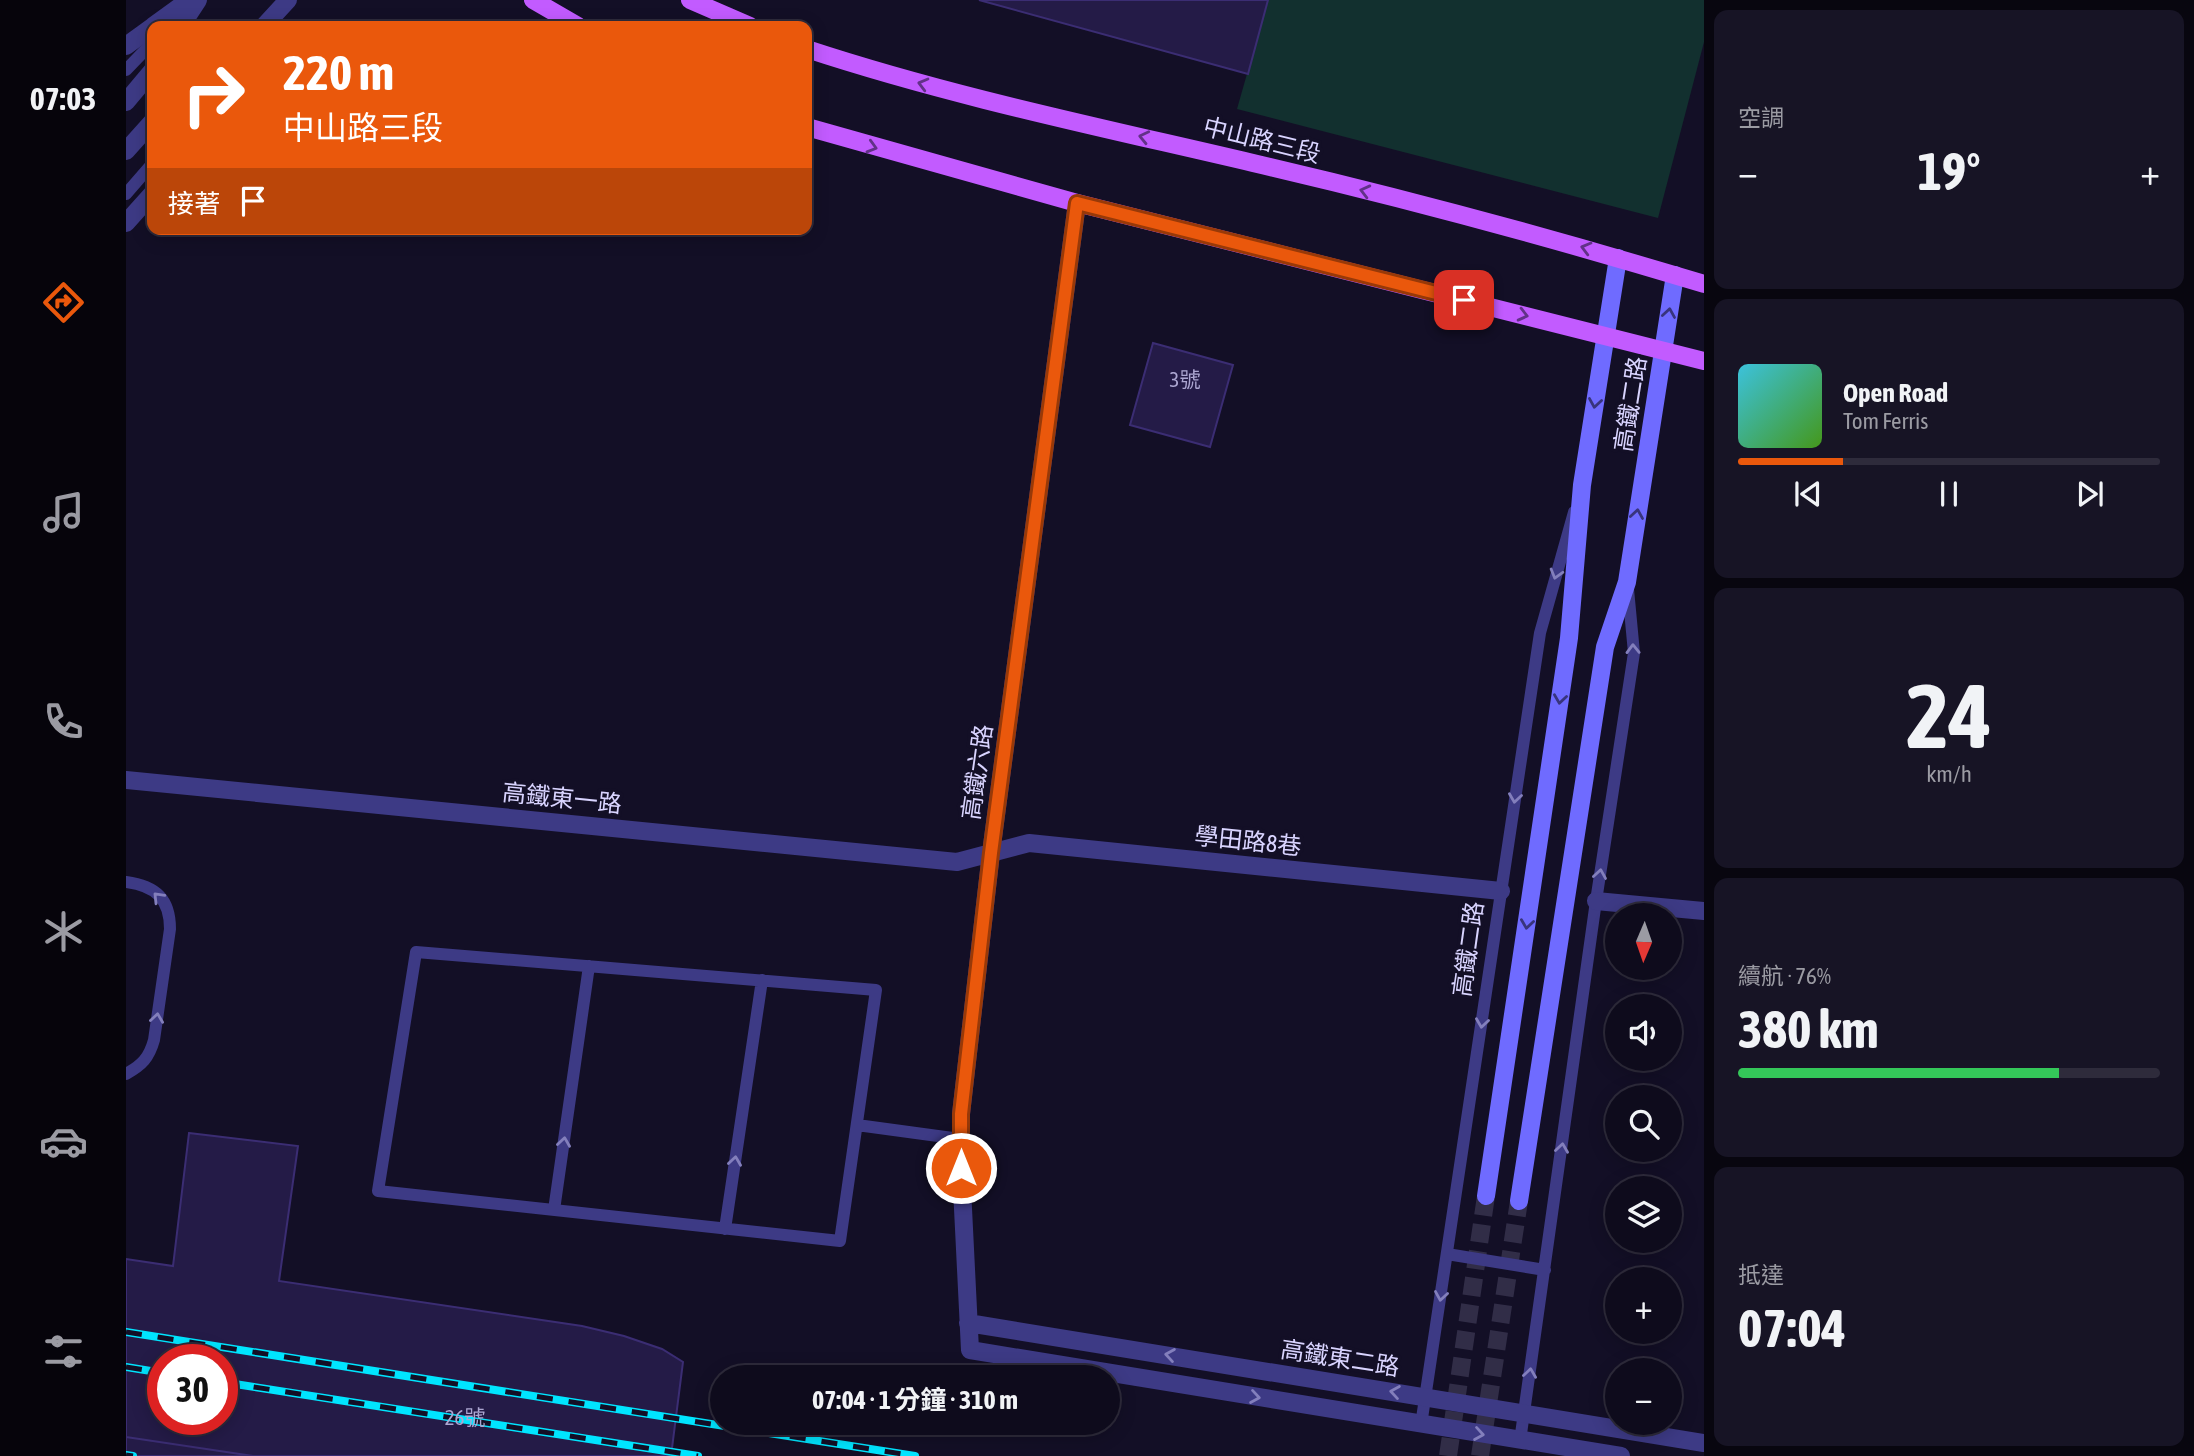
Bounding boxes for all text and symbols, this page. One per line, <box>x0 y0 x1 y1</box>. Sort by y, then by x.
text: 220 m <box>283 44 394 100</box>
icon: right <box>168 49 259 140</box>
one-way arrow <box>917 78 929 92</box>
text: 07:03 <box>30 80 96 117</box>
text: 空調 <box>1738 105 1784 131</box>
text: 中山路三段 <box>283 109 443 146</box>
street label: 中山路三段 <box>1201 112 1323 168</box>
one-way arrow <box>1139 131 1151 145</box>
one-way arrow <box>866 139 878 153</box>
text: 19° <box>1917 141 1981 201</box>
text: − <box>1738 150 1758 193</box>
text: + <box>2140 150 2160 193</box>
icon: arrive <box>234 182 272 220</box>
one-way arrow <box>1360 185 1372 199</box>
text: 接著 <box>168 189 220 219</box>
one-way arrow <box>1580 242 1592 257</box>
pin <box>1434 270 1494 330</box>
icon: directions <box>39 278 88 327</box>
icon: arrive <box>1445 281 1483 319</box>
one-way arrow <box>1517 307 1529 321</box>
one-way arrow <box>1661 307 1676 318</box>
street label: 高鐵二路 <box>1609 354 1651 454</box>
house number: 3號 <box>1170 367 1200 391</box>
text: Open Road <box>1843 378 1948 408</box>
one-way arrow <box>1588 397 1603 409</box>
text: Tom Ferris <box>1843 408 1928 434</box>
icon: previous <box>1789 475 1827 513</box>
icon: pause <box>1930 475 1968 513</box>
icon: next <box>2071 475 2109 513</box>
icon: music <box>39 488 88 537</box>
one-way arrow <box>1629 508 1644 520</box>
one-way arrow <box>1550 568 1565 580</box>
one-way arrow <box>1625 643 1641 654</box>
text: 24 <box>1906 663 1992 767</box>
one-way arrow <box>1553 693 1568 705</box>
icon: phone <box>39 697 88 746</box>
street label: 高鐵六路 <box>957 723 997 821</box>
text: km/h <box>1926 761 1972 787</box>
street label: 高鐵東一路 <box>501 778 623 818</box>
one-way arrow <box>1508 792 1523 804</box>
street label: 學田路8巷 <box>1193 822 1303 860</box>
one-way arrow <box>1592 868 1607 880</box>
one-way arrow <box>153 892 166 905</box>
street label: 高鐵二路 <box>1448 900 1488 998</box>
north arrow <box>1605 903 1682 980</box>
map controls <box>1605 903 1682 1435</box>
icon: climate <box>39 907 88 956</box>
one-way arrow <box>1520 918 1535 930</box>
text: 續航 · 76% <box>1738 963 1831 989</box>
button: sound <box>1605 994 1682 1071</box>
text: 380 km <box>1738 999 1879 1059</box>
one-way arrow <box>149 1012 164 1024</box>
one-way arrow <box>1475 1017 1490 1029</box>
button: search <box>1605 1085 1682 1162</box>
icon: car <box>39 1117 88 1166</box>
position arrow <box>924 1131 998 1205</box>
one-way arrow <box>556 1136 571 1148</box>
one-way arrow <box>1554 1142 1569 1154</box>
one-way arrow <box>727 1155 742 1167</box>
button: layers <box>1605 1176 1682 1253</box>
text: 抵達 <box>1738 1262 1784 1288</box>
button: + <box>1605 1267 1682 1344</box>
one-way arrow <box>1434 1290 1449 1302</box>
text: 07:04 <box>1738 1298 1846 1358</box>
icon: filters <box>39 1327 88 1376</box>
street label: 高鐵東二路 <box>1279 1335 1401 1381</box>
speed limit sign: 30 <box>147 1344 238 1435</box>
one-way arrow <box>1164 1348 1176 1363</box>
button: − <box>1605 1358 1682 1435</box>
one-way arrow <box>1523 1367 1538 1379</box>
text: 07:04 · 1 分鐘 · 310 m <box>812 1385 1018 1415</box>
one-way arrow <box>1389 1385 1401 1400</box>
one-way arrow <box>1249 1389 1261 1404</box>
house number: 26號 <box>445 1405 485 1429</box>
one-way arrow <box>1473 1426 1485 1441</box>

